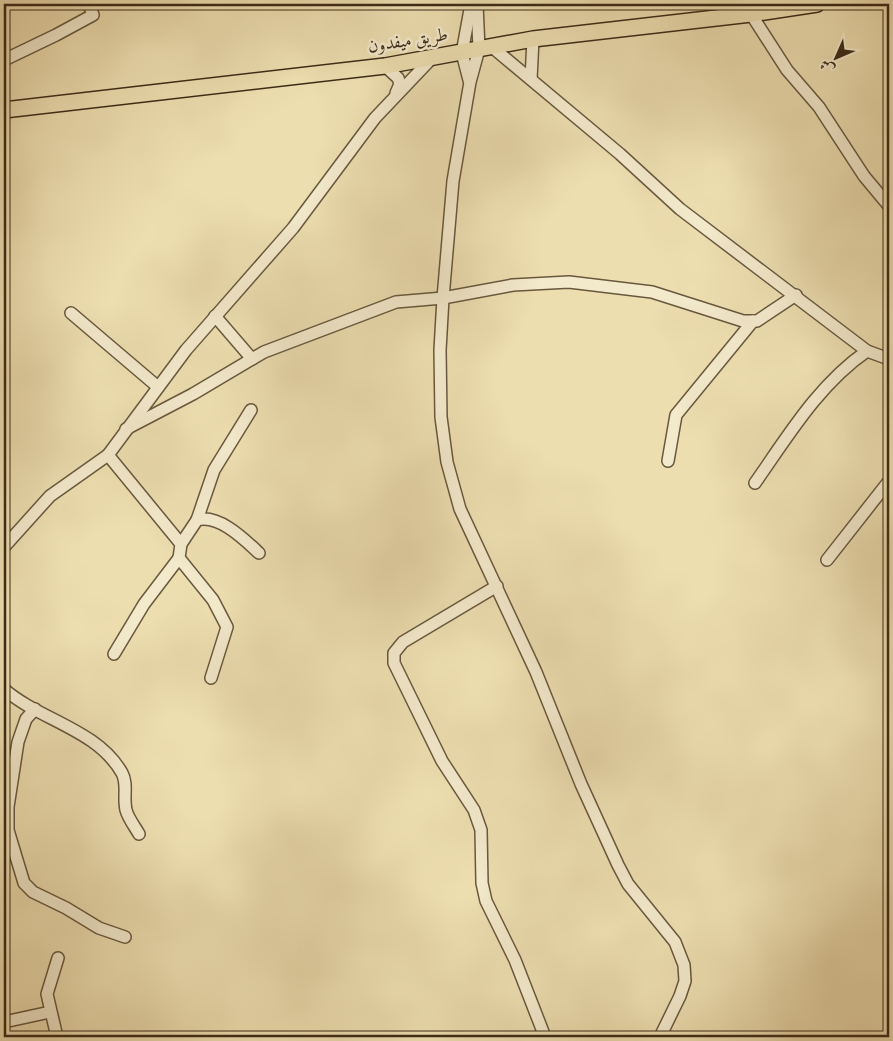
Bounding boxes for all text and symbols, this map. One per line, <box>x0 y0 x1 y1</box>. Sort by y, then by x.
street label: طريق ميفدون <box>366 23 450 61</box>
north arrow <box>810 32 860 82</box>
text: ش <box>816 54 840 78</box>

